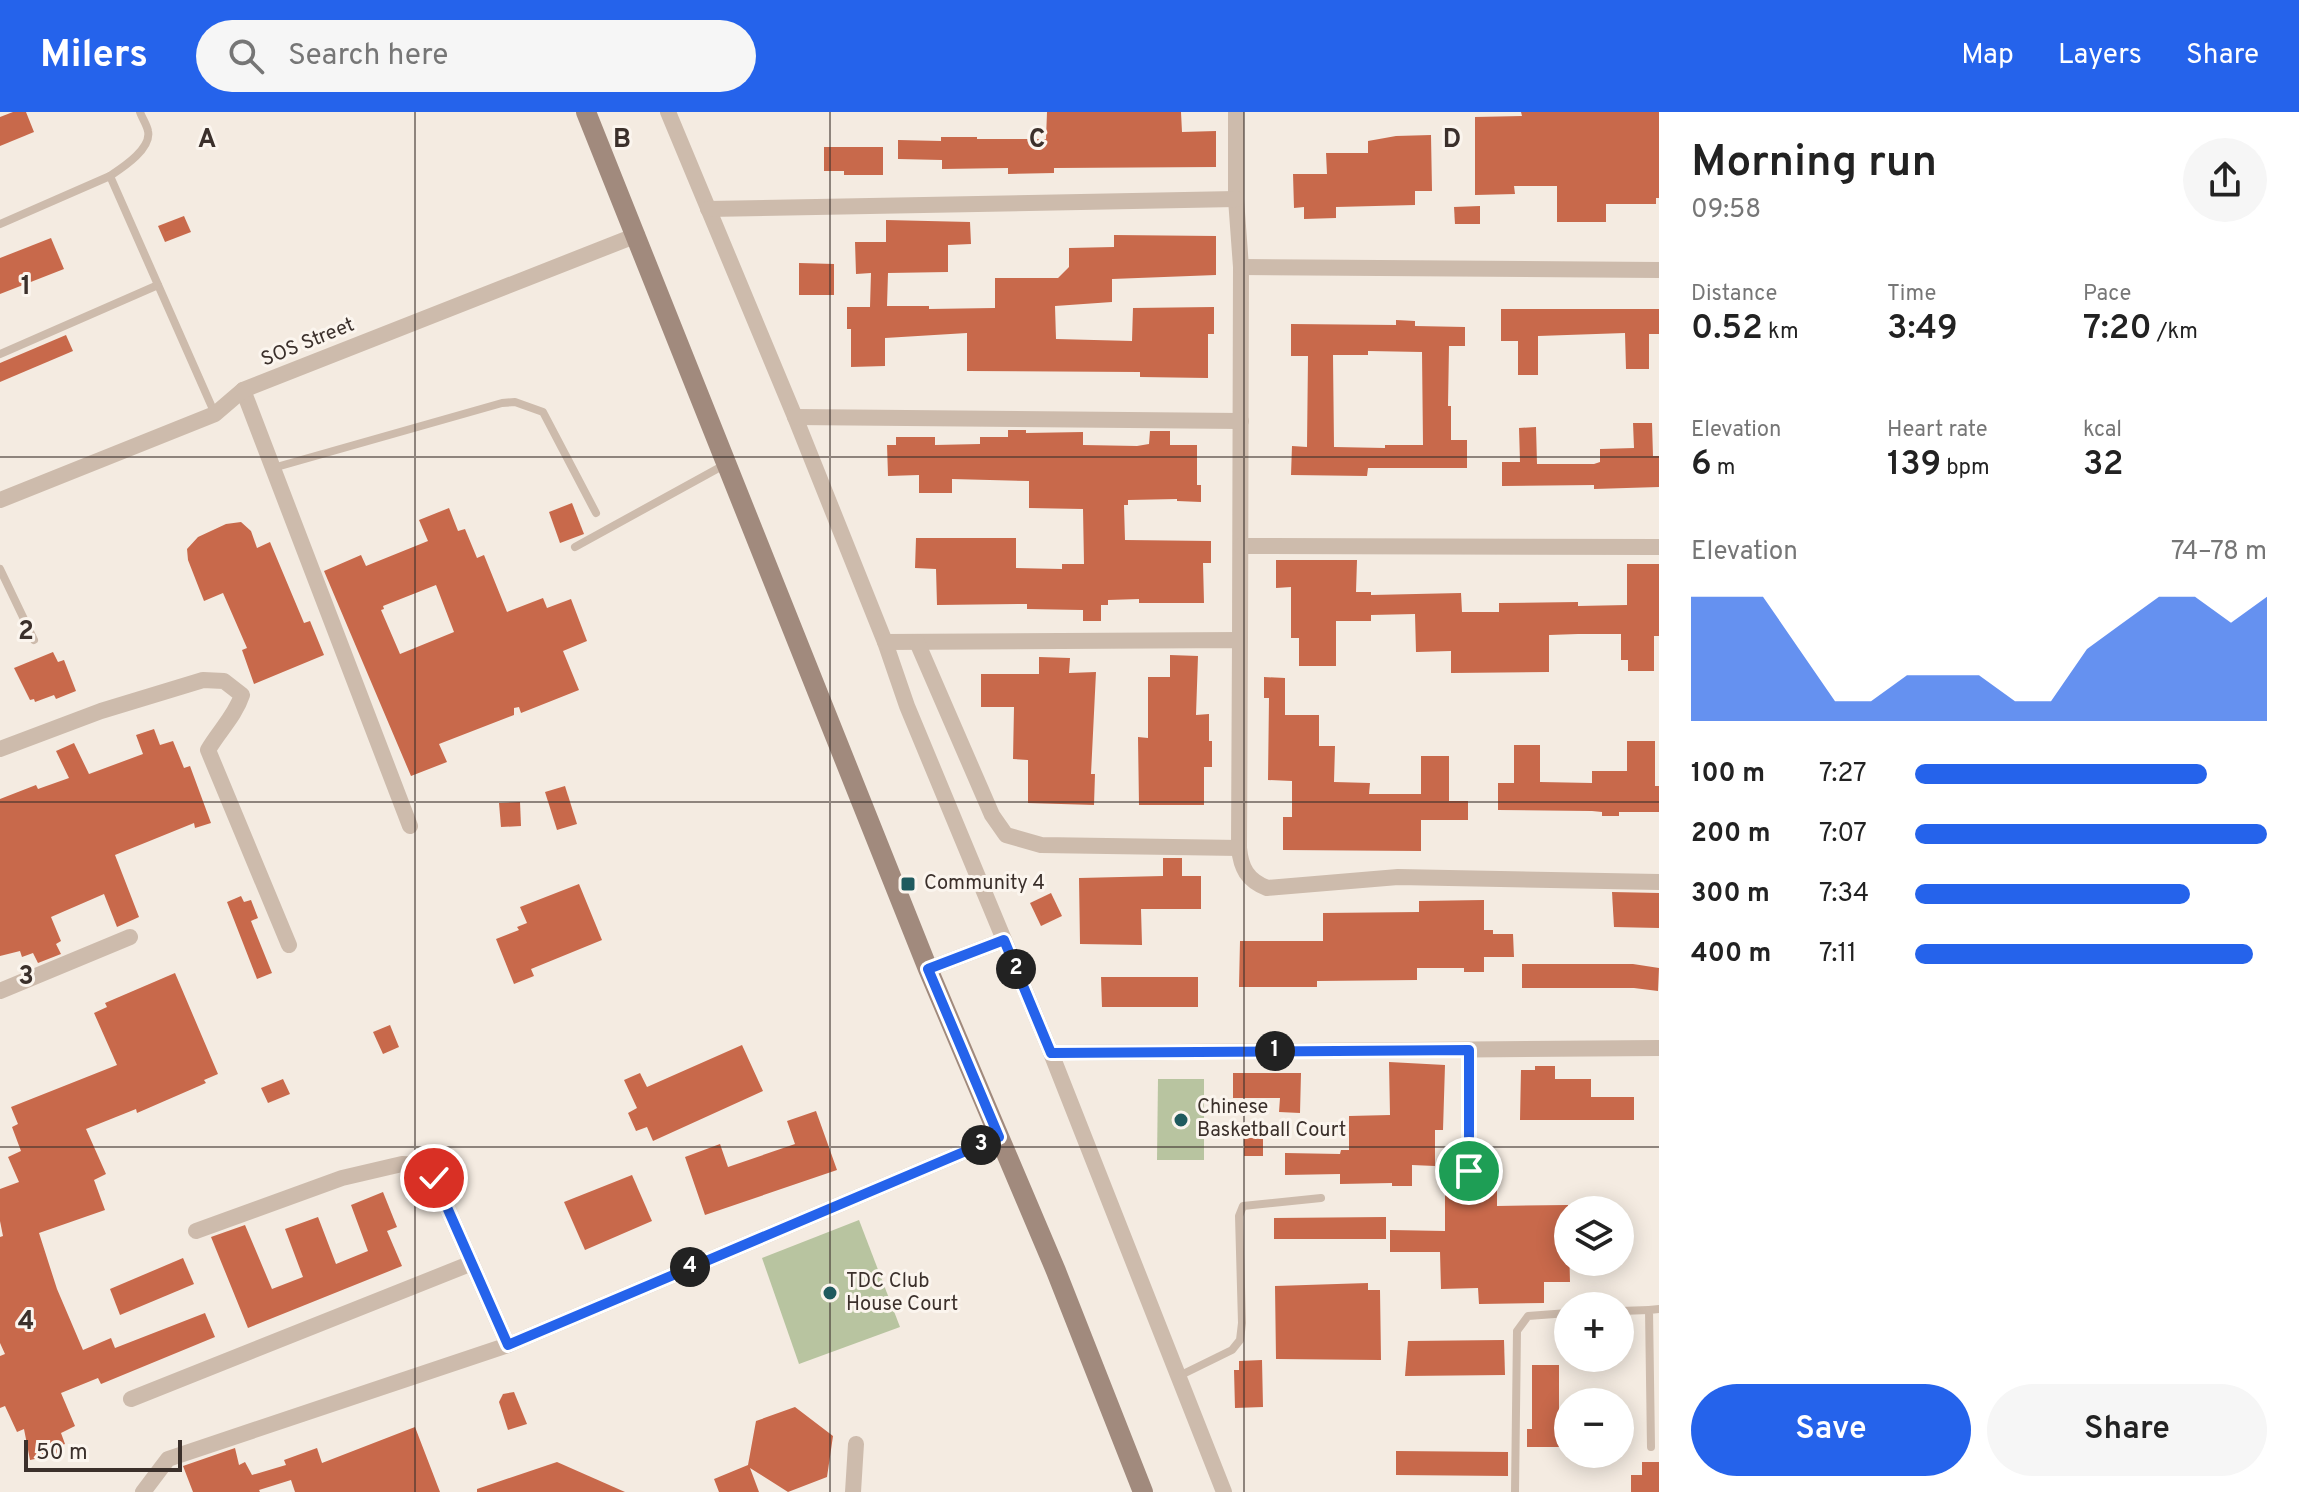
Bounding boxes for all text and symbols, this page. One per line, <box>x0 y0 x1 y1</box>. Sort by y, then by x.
search box <box>196 20 756 92</box>
text: Milers <box>40 32 148 81</box>
icon: search <box>224 34 268 78</box>
text: Search here <box>288 38 448 75</box>
text: Map <box>1961 38 2014 74</box>
text: Layers <box>2058 38 2142 74</box>
text: Share <box>2186 38 2259 74</box>
text: A <box>198 124 216 157</box>
text: B <box>613 124 631 157</box>
text: C <box>1029 124 1045 157</box>
text: D <box>1443 124 1461 157</box>
text: Morning run <box>1691 136 1937 192</box>
button: share <box>2183 138 2267 222</box>
text: 09:58 <box>1691 194 1761 227</box>
text: 1 <box>21 271 31 304</box>
text: Distance <box>1691 281 1777 308</box>
text: Time <box>1887 281 1936 308</box>
text: Pace <box>2083 281 2131 308</box>
text: 0.52 <box>1691 308 1763 351</box>
text: 3:49 <box>1887 308 1958 351</box>
text: 7:20 <box>2083 308 2152 351</box>
street label: SOS Street <box>258 313 358 373</box>
text: km <box>1763 319 1799 346</box>
text: /km <box>2152 319 2198 346</box>
text: Elevation <box>1691 417 1781 444</box>
text: Heart rate <box>1887 417 1988 444</box>
text: kcal <box>2083 417 2122 444</box>
text: 6 <box>1691 444 1712 487</box>
text: 139 <box>1887 444 1941 487</box>
text: 32 <box>2083 444 2124 487</box>
text: m <box>1712 455 1736 482</box>
text: bpm <box>1941 455 1990 482</box>
text: Elevation <box>1691 536 1798 569</box>
text: 74–78 m <box>2171 536 2267 569</box>
text: 2 <box>18 616 34 649</box>
text: 100 m <box>1691 758 1765 791</box>
text: 7:27 <box>1819 758 1867 791</box>
text: 200 m <box>1691 818 1770 851</box>
text: 7:07 <box>1819 818 1867 851</box>
place label: Community 4 <box>924 871 1045 897</box>
marker: Community 4 <box>899 875 917 893</box>
text: 300 m <box>1691 878 1770 911</box>
text: 7:34 <box>1819 878 1869 911</box>
text: 400 m <box>1691 938 1771 971</box>
text: 7:11 <box>1819 938 1857 971</box>
pin: 2 <box>996 949 1036 989</box>
text: 2 <box>1009 955 1023 982</box>
text: 3 <box>18 961 34 994</box>
pin: 1 <box>1255 1031 1295 1071</box>
text: 1 <box>1271 1037 1279 1064</box>
place label: Chinese Basketball Court <box>1197 1095 1346 1144</box>
marker: Chinese Basketball Court <box>1172 1111 1190 1129</box>
pin: 3 <box>961 1125 1001 1165</box>
text: 3 <box>974 1131 988 1158</box>
pin <box>1435 1137 1503 1205</box>
pin <box>400 1144 468 1212</box>
icon: arrive <box>1447 1149 1491 1193</box>
icon: check <box>412 1156 456 1200</box>
map controls <box>1554 1196 1634 1468</box>
button: layers <box>1554 1196 1634 1276</box>
pin: 4 <box>670 1247 710 1287</box>
text: 4 <box>683 1253 697 1280</box>
place label: TDC Club House Court <box>846 1269 958 1318</box>
marker: TDC Club House Court <box>821 1284 839 1302</box>
button: + <box>1554 1292 1634 1372</box>
text: 4 <box>18 1306 34 1339</box>
button: Save <box>1691 1384 1971 1476</box>
button: Share <box>1987 1384 2267 1476</box>
button: − <box>1554 1388 1634 1468</box>
scale bar <box>24 1436 182 1472</box>
text: 50 m <box>36 1440 88 1467</box>

